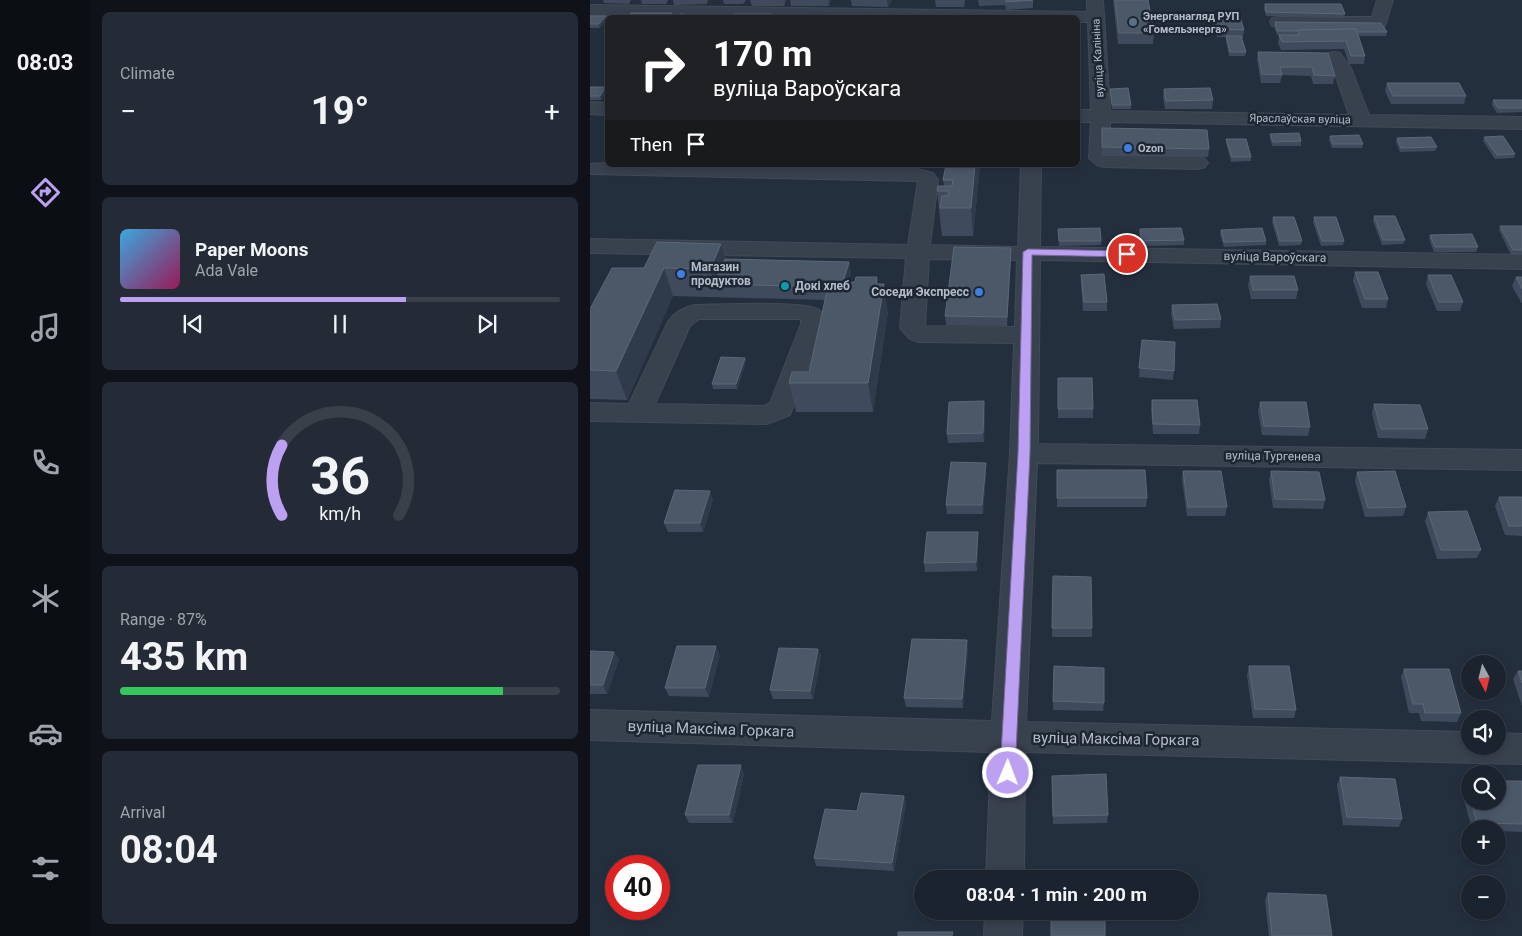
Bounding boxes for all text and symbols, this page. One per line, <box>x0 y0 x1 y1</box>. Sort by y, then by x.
place label: Энерганагляд РУП «Гомельэнерга» <box>1143 10 1240 36</box>
marker: Энерганагляд РУП «Гомельэнерга» <box>1127 16 1139 28</box>
street label: вуліца Калініна <box>1089 18 1107 98</box>
text: 170 m <box>713 34 812 75</box>
icon: right <box>630 35 695 100</box>
text: 08:03 <box>17 50 73 75</box>
text: Climate <box>120 64 175 83</box>
text: вуліца Вароўскага <box>713 76 901 101</box>
text: 19° <box>311 89 369 133</box>
text: − <box>120 95 136 128</box>
text: + <box>544 95 560 128</box>
street label: Яраслаўская вуліца <box>1249 112 1351 126</box>
icon: arrive <box>682 130 710 158</box>
text: Then <box>630 133 672 156</box>
marker: Ozon <box>1122 142 1134 154</box>
place label: Ozon <box>1138 142 1163 155</box>
icon: directions <box>28 175 63 210</box>
pin <box>1106 233 1148 275</box>
text: Paper Moons <box>195 238 308 261</box>
icon: arrive <box>1113 240 1141 268</box>
street label: вуліца Вароўскага <box>1224 249 1326 265</box>
place label: Магазин продуктов <box>691 260 751 288</box>
text: Ada Vale <box>195 261 258 280</box>
marker: Магазин продуктов <box>675 268 687 280</box>
place label: Докі хлеб <box>795 279 850 293</box>
marker: Докі хлеб <box>779 280 791 292</box>
place label: Соседи Экспресс <box>871 285 969 299</box>
marker: Соседи Экспресс <box>973 286 985 298</box>
icon: music <box>28 310 63 345</box>
icon: previous <box>179 310 207 338</box>
icon: pause <box>326 310 354 338</box>
icon: next <box>473 310 501 338</box>
icon: phone <box>28 445 63 480</box>
text: 36 <box>310 446 370 507</box>
street label: вуліца Тургенева <box>1225 448 1321 464</box>
text: km/h <box>319 503 361 524</box>
icon: climate <box>28 581 63 616</box>
text: Range · 87% <box>120 610 207 629</box>
text: 435 km <box>120 635 248 679</box>
north arrow <box>1461 655 1506 700</box>
map controls <box>1461 655 1506 920</box>
button: sound <box>1461 710 1506 755</box>
icon: car <box>28 716 63 751</box>
street label: вуліца Максіма Горкага <box>627 717 795 741</box>
street label: вуліца Максіма Горкага <box>1032 729 1200 749</box>
position arrow <box>981 746 1033 798</box>
button: search <box>1461 765 1506 810</box>
text: Arrival <box>120 803 165 822</box>
button: + <box>1461 820 1506 865</box>
text: 08:04 <box>120 828 218 872</box>
icon: filters <box>28 851 63 886</box>
speed limit sign: 40 <box>605 855 670 920</box>
button: − <box>1461 875 1506 920</box>
text: 08:04 · 1 min · 200 m <box>966 883 1147 906</box>

